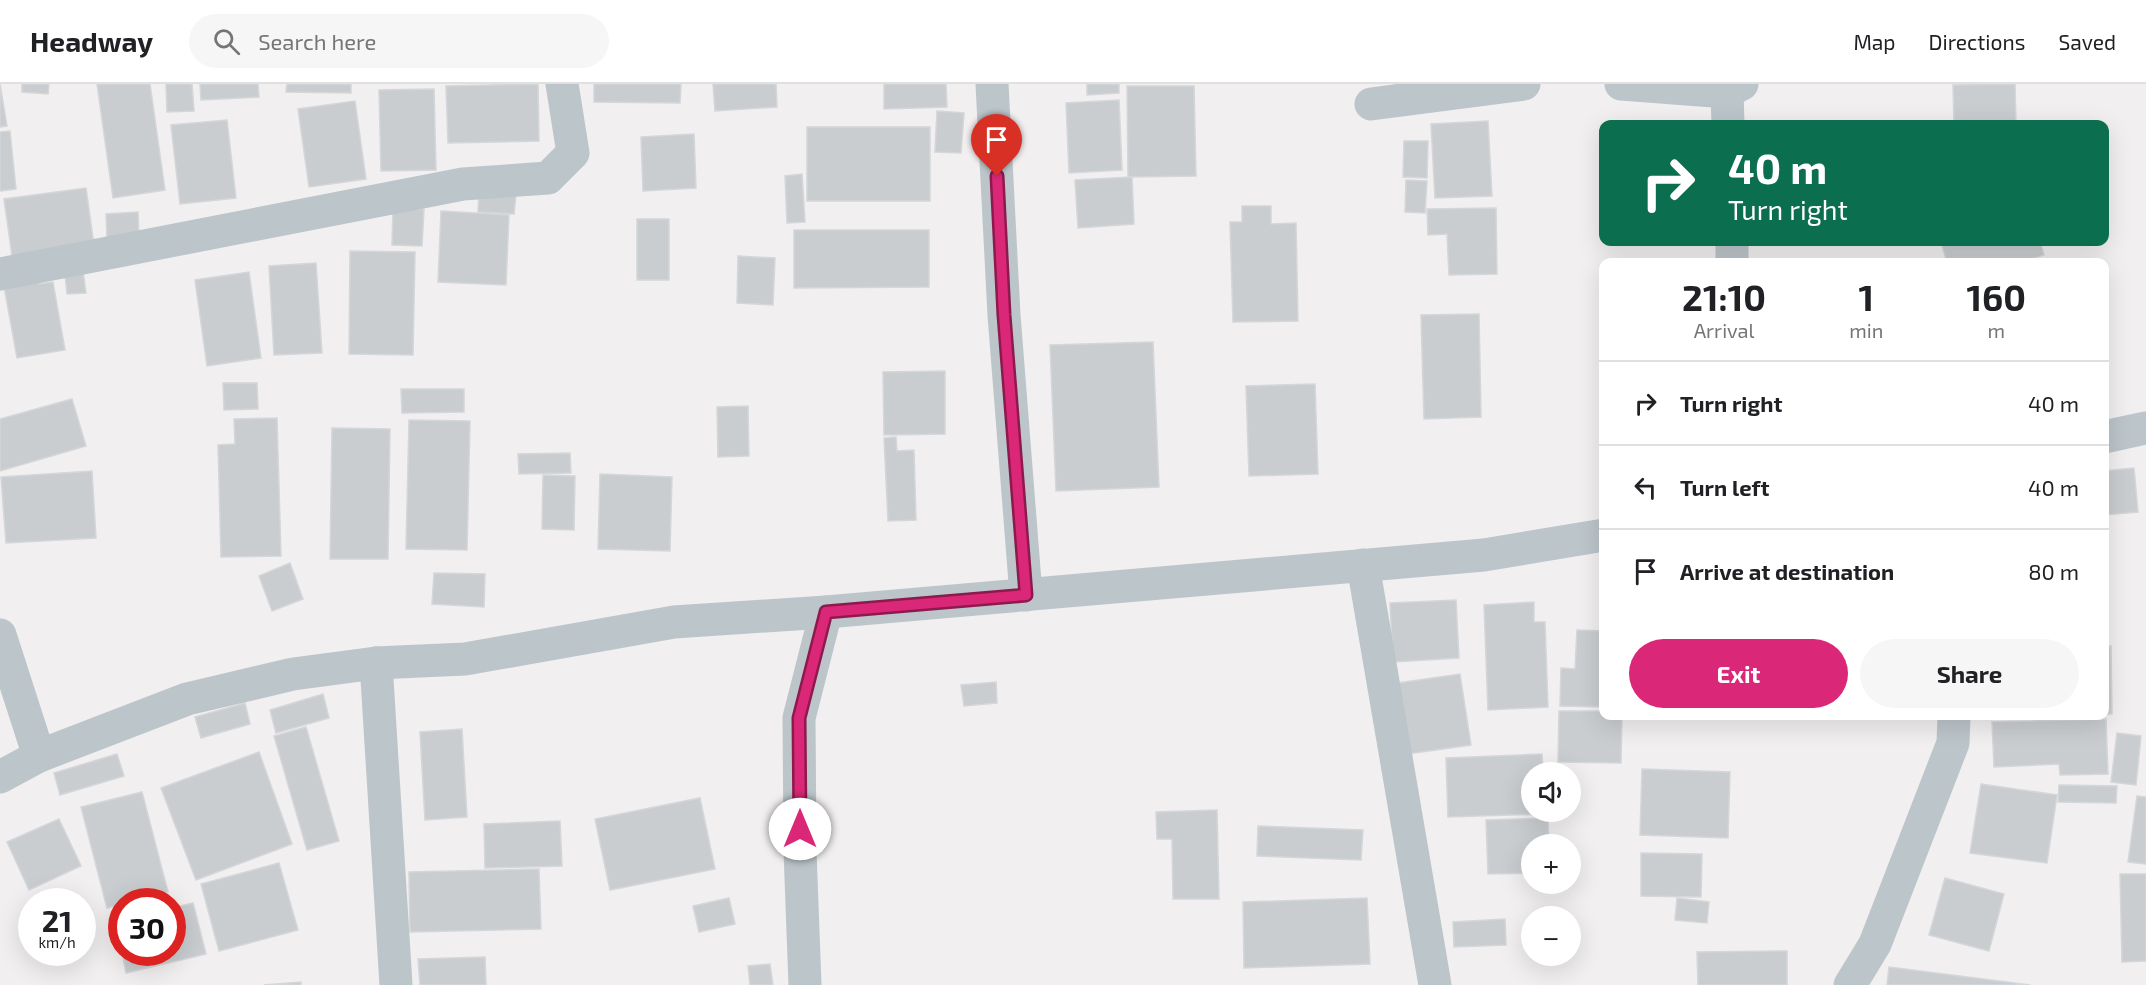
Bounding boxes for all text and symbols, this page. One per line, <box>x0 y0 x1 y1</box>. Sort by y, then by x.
search box <box>189 14 609 68</box>
text: Headway <box>30 24 153 58</box>
icon: search <box>210 25 243 58</box>
text: Search here <box>258 28 376 54</box>
text: Map <box>1853 29 1896 54</box>
text: Directions <box>1929 29 2025 54</box>
text: Saved <box>2058 29 2116 54</box>
pin <box>971 114 1022 176</box>
icon: arrive <box>980 123 1013 156</box>
text: 40 m <box>1728 142 1827 192</box>
icon: right <box>1629 144 1707 222</box>
text: Turn right <box>1728 193 1848 225</box>
text: 21:10 <box>1682 275 1766 318</box>
text: 1 <box>1858 275 1874 318</box>
text: 160 <box>1966 275 2026 318</box>
text: Arrival <box>1694 318 1755 342</box>
text: min <box>1849 318 1883 342</box>
text: m <box>1987 318 2005 342</box>
icon: right <box>1629 387 1662 420</box>
text: Turn right <box>1680 390 1782 416</box>
text: 40 m <box>2028 390 2079 416</box>
icon: left <box>1629 471 1662 504</box>
text: Turn left <box>1680 474 1769 500</box>
text: 40 m <box>2028 474 2079 500</box>
icon: arrive <box>1629 555 1662 588</box>
text: Arrive at destination <box>1680 558 1894 584</box>
text: 80 m <box>2028 558 2079 584</box>
button: Exit <box>1629 639 1848 708</box>
button: Share <box>1860 639 2079 708</box>
map controls <box>1521 762 1581 966</box>
button: sound <box>1521 762 1581 822</box>
position arrow <box>768 797 832 861</box>
button: + <box>1521 834 1581 894</box>
speed limit sign: 30 <box>108 888 186 966</box>
text: 21 <box>42 902 72 938</box>
button: − <box>1521 906 1581 966</box>
text: km/h <box>38 933 76 951</box>

